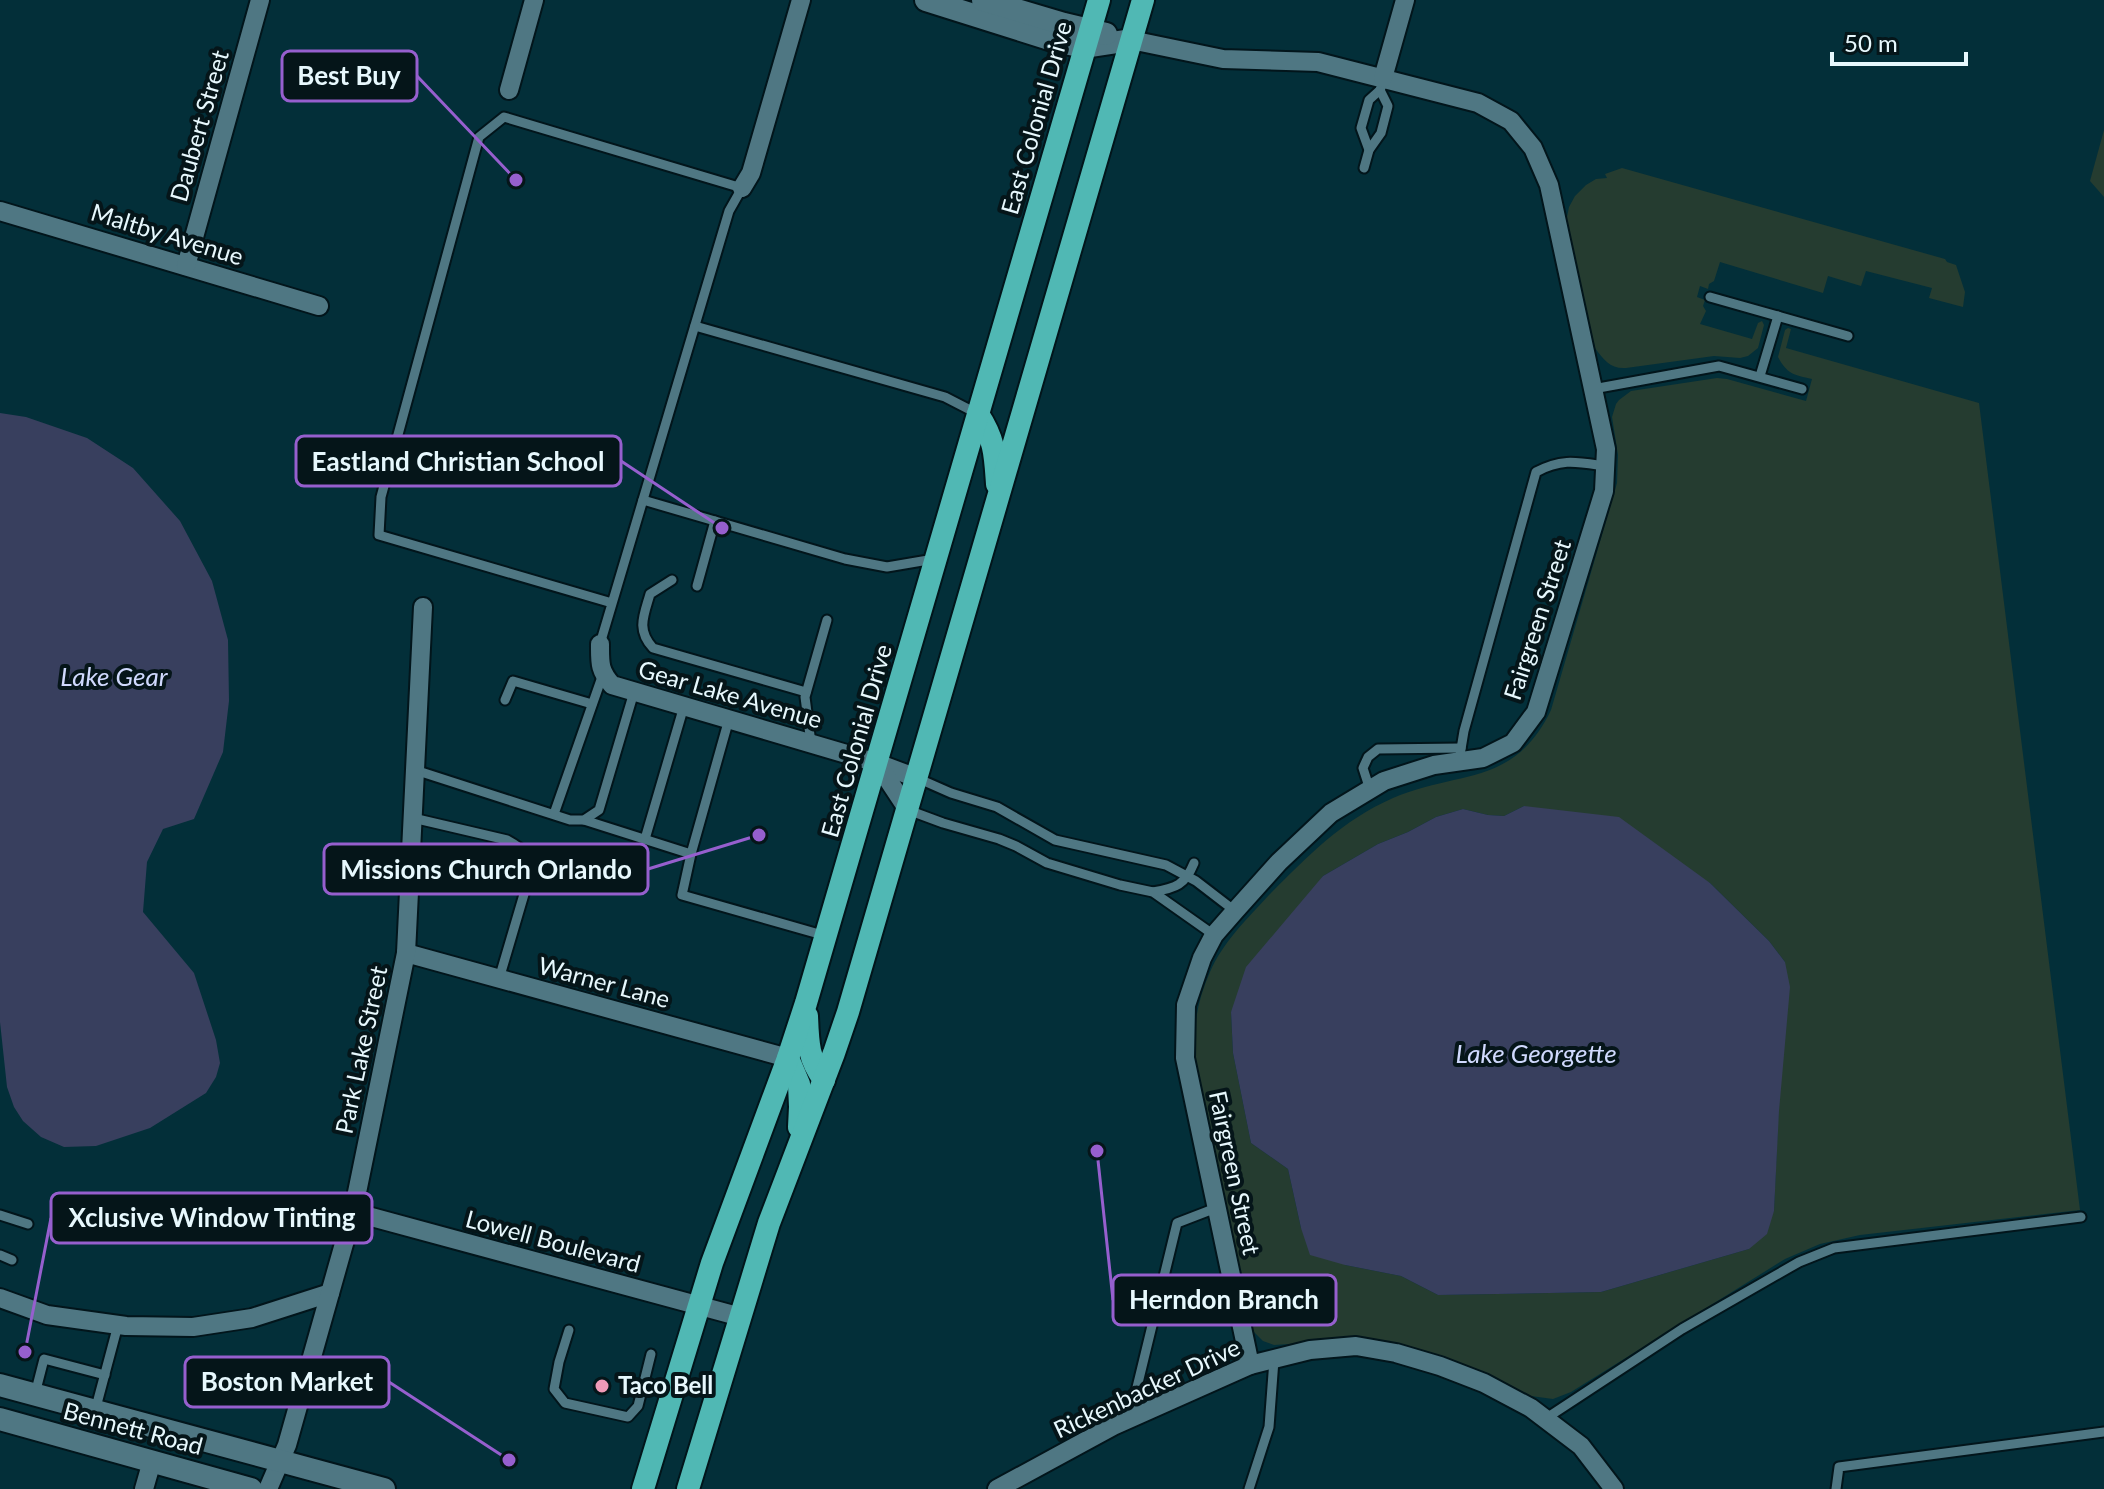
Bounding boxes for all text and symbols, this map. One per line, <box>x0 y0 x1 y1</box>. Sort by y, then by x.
scale bar <box>1832 16 1966 66</box>
street label: East Colonial Drive <box>994 18 1077 217</box>
text: 50 m <box>1844 28 1898 57</box>
street label: Daubert Street <box>163 46 234 205</box>
callout: Best Buy <box>282 51 417 101</box>
text: Best Buy <box>297 59 401 91</box>
street label: Maltby Avenue <box>88 197 247 271</box>
callout: Eastland Christian School <box>296 436 621 486</box>
text: Eastland Christian School <box>312 445 604 477</box>
street label: Fairgreen Street <box>1497 535 1576 703</box>
street label: East Colonial Drive <box>814 641 897 840</box>
street label: Gear Lake Avenue <box>635 653 826 734</box>
water label: Lake Gear <box>60 660 169 692</box>
callout: Missions Church Orlando <box>324 844 648 894</box>
text: Missions Church Orlando <box>340 853 632 885</box>
street label: Warner Lane <box>535 950 673 1013</box>
street label: Park Lake Street <box>329 963 393 1136</box>
water label: Lake Georgette <box>1455 1037 1617 1069</box>
street label: Fairgreen Street <box>1204 1088 1267 1258</box>
callout: Xclusive Window Tinting <box>51 1193 372 1243</box>
text: Xclusive Window Tinting <box>69 1201 356 1233</box>
street label: Lowell Boulevard <box>463 1203 644 1278</box>
callout: Herndon Branch <box>1113 1275 1336 1325</box>
text: Herndon Branch <box>1129 1283 1319 1315</box>
street label: Rickenbacker Drive <box>1049 1332 1244 1444</box>
callout: Boston Market <box>185 1357 389 1407</box>
text: Boston Market <box>201 1365 374 1397</box>
place label: Taco Bell <box>618 1370 713 1399</box>
marker: Taco Bell <box>593 1377 611 1395</box>
street label: Bennett Road <box>60 1395 206 1460</box>

